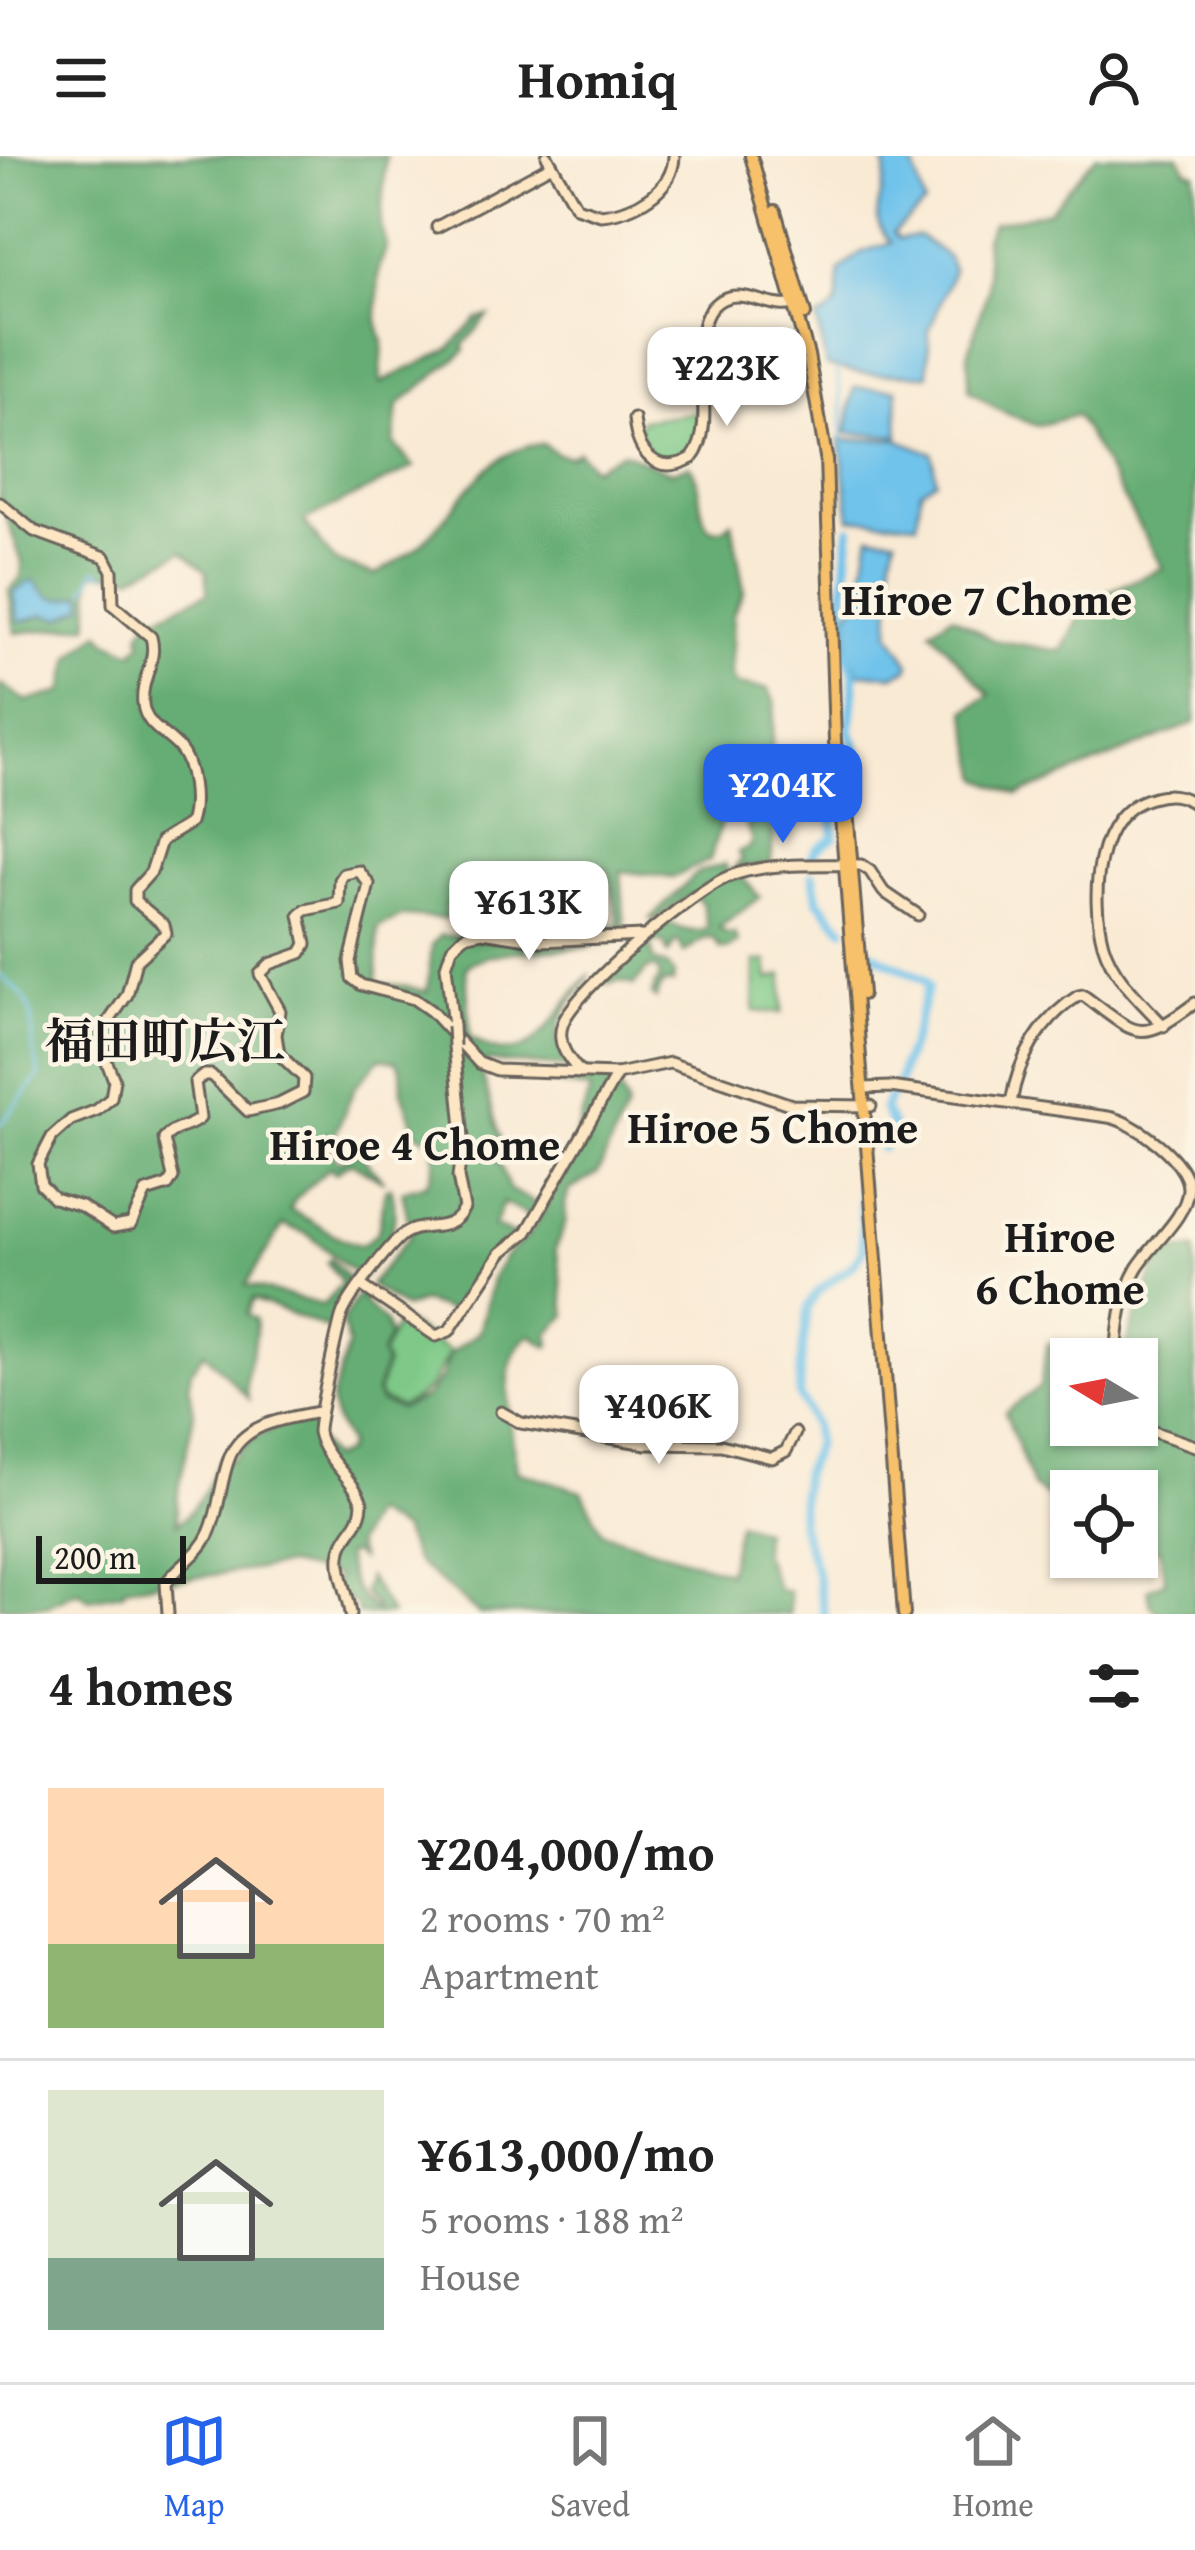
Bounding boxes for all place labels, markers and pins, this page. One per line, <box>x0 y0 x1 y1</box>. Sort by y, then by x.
pin: ¥223K <box>643 327 811 429</box>
pin: ¥204K <box>699 744 867 846</box>
pin: ¥613K <box>445 861 613 963</box>
pin: ¥406K <box>575 1365 743 1467</box>

